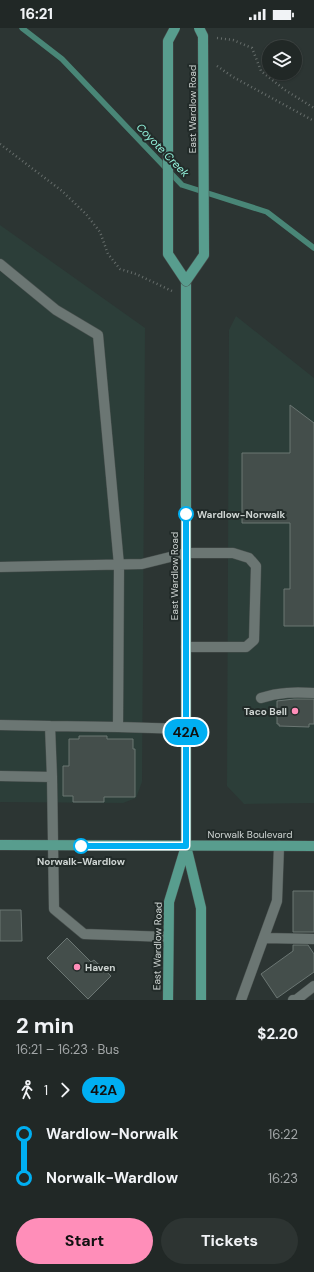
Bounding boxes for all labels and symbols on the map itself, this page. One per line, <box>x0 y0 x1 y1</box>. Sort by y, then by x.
street label: East Wardlow Road <box>186 65 199 153</box>
water label: Coyote Creek <box>134 120 193 180</box>
marker: Wardlow-Norwalk <box>178 506 194 522</box>
place label: Wardlow-Norwalk <box>197 508 286 521</box>
street label: East Wardlow Road <box>168 532 181 620</box>
place label: Taco Bell <box>244 705 287 718</box>
marker: Taco Bell <box>290 706 300 716</box>
line badge: 42A <box>163 719 209 745</box>
street label: Norwalk Boulevard <box>208 828 293 841</box>
marker: Norwalk-Wardlow <box>73 838 89 854</box>
place label: Norwalk-Wardlow <box>37 855 126 868</box>
street label: East Wardlow Road <box>150 902 165 990</box>
place label: Haven <box>85 961 115 974</box>
marker: Haven <box>72 962 82 972</box>

